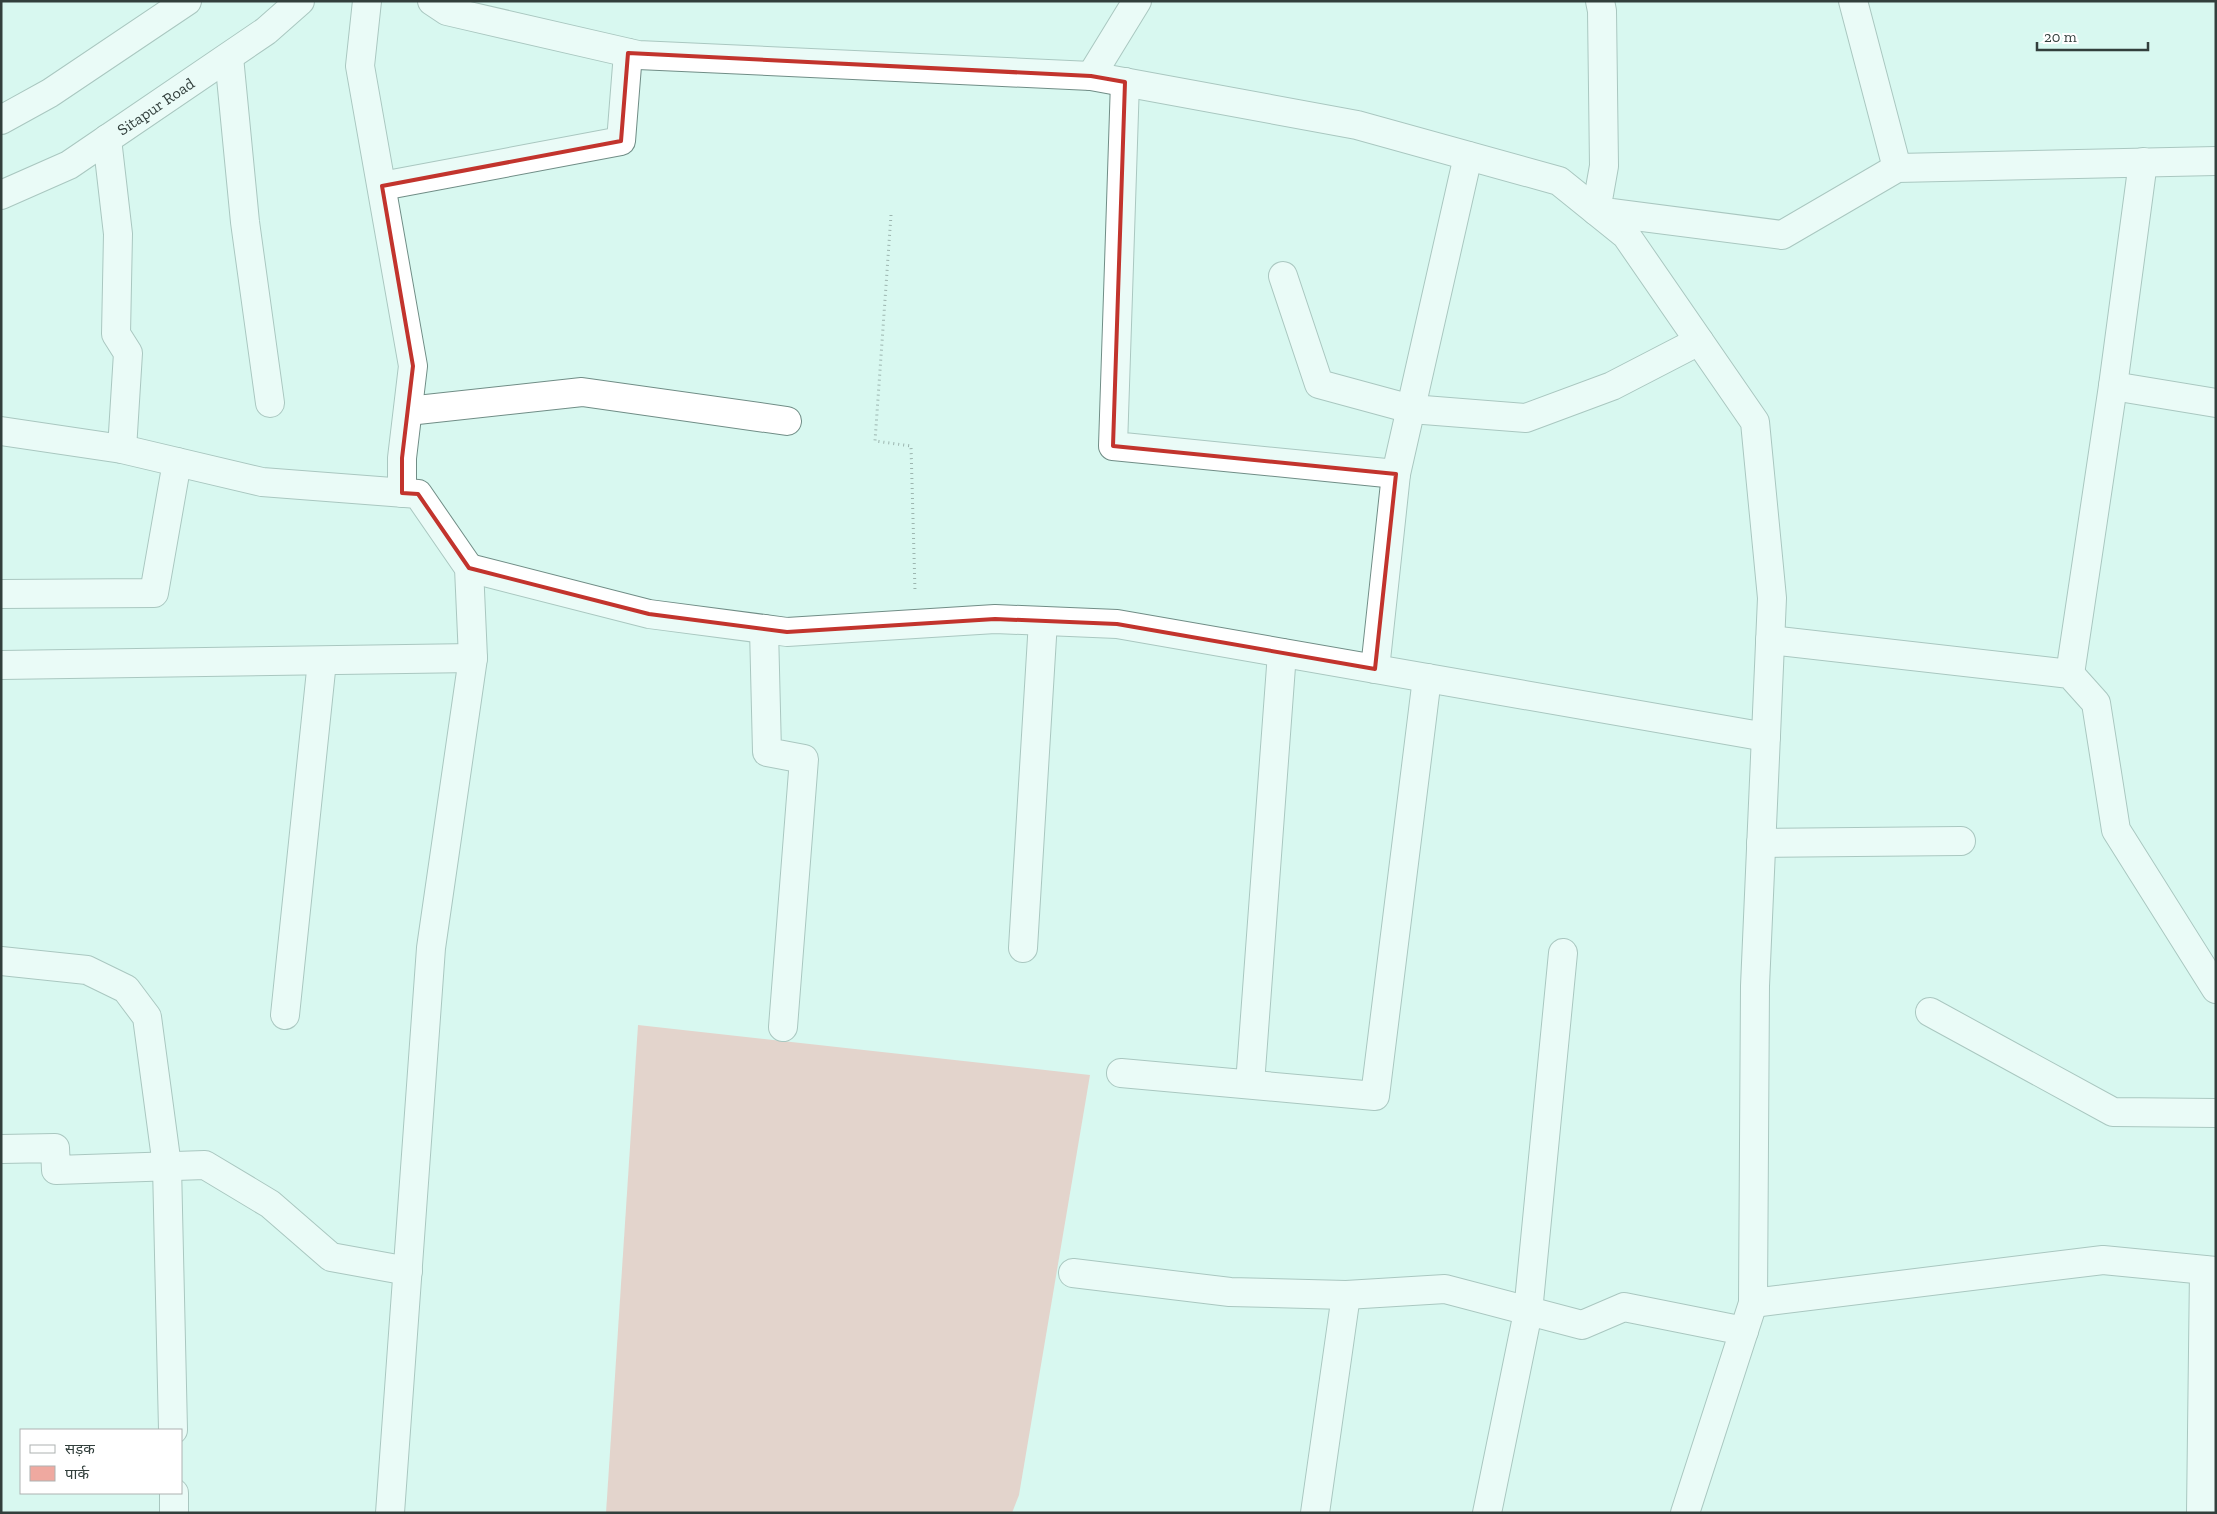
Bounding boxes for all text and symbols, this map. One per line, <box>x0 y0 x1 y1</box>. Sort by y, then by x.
scale bar <box>2037 20 2148 52</box>
text: 20 m <box>2044 28 2077 46</box>
street label: Sitapur Road <box>113 73 198 139</box>
legend <box>20 1429 182 1494</box>
text: सड़क <box>65 1440 95 1458</box>
text: पार्क <box>65 1465 89 1483</box>

